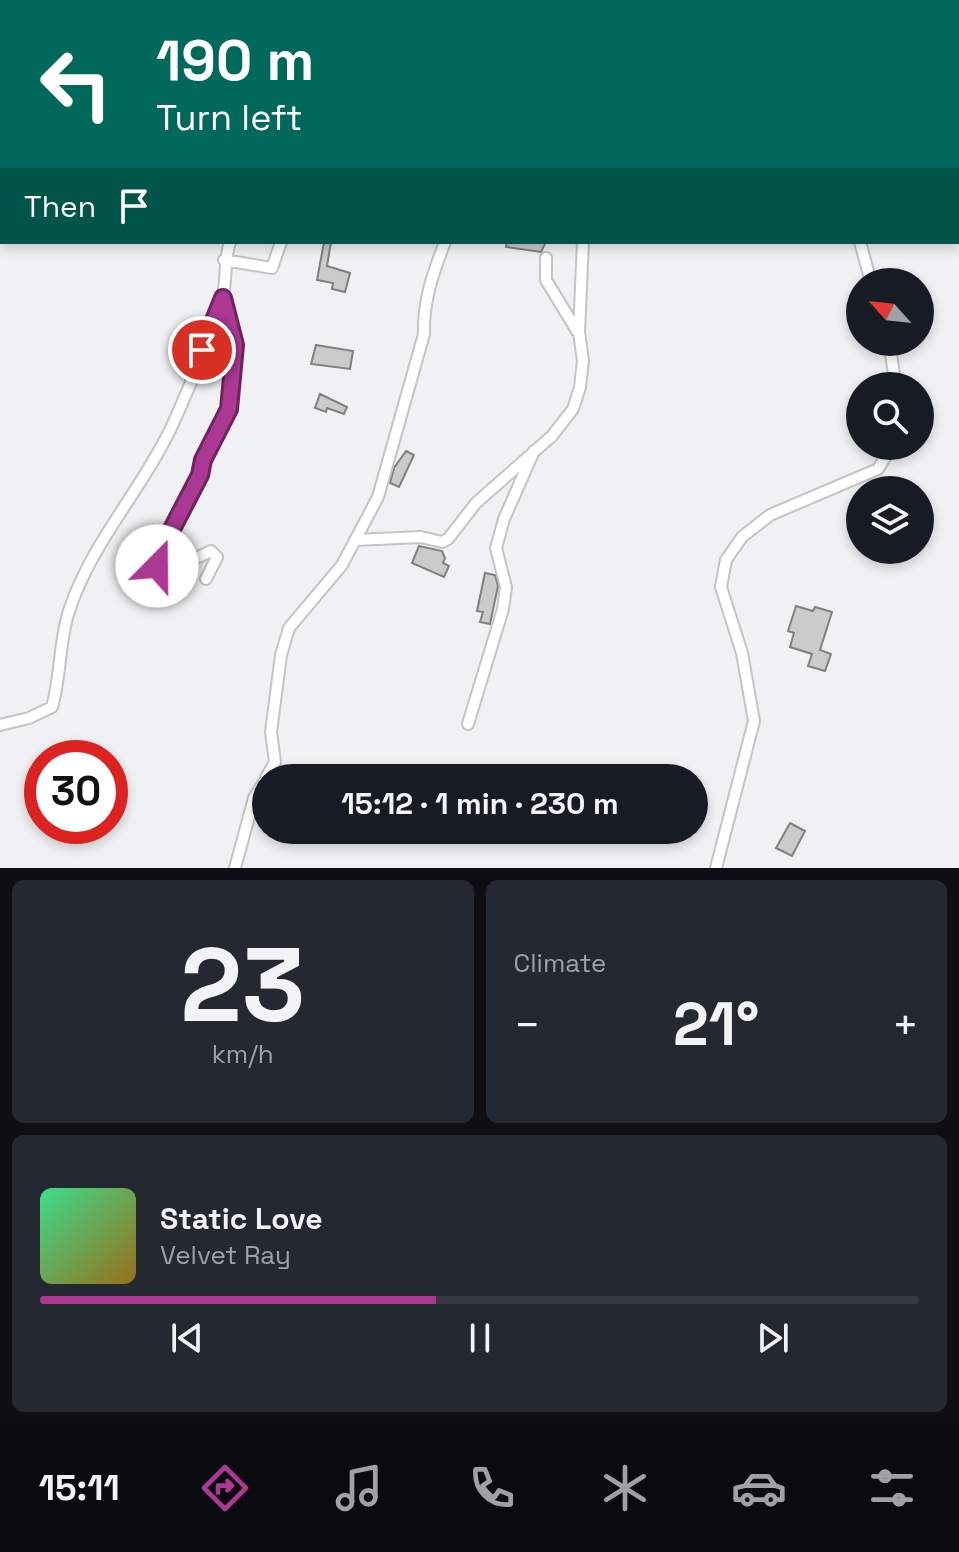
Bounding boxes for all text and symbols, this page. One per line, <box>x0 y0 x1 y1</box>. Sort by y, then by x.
text: 190 m <box>156 25 314 96</box>
icon: left <box>24 32 128 136</box>
text: Turn left <box>156 95 303 141</box>
icon: arrive <box>112 184 156 228</box>
text: Then <box>24 187 96 226</box>
north arrow <box>846 268 934 356</box>
map controls <box>846 268 934 564</box>
pin <box>168 316 236 384</box>
icon: arrive <box>180 328 224 372</box>
button: search <box>846 372 934 460</box>
button: layers <box>846 476 934 564</box>
position arrow <box>115 524 199 608</box>
speed limit sign: 30 <box>24 740 128 844</box>
text: 15:12 · 1 min · 230 m <box>341 784 619 823</box>
text: 23 <box>180 919 305 1051</box>
text: Climate <box>514 946 606 980</box>
text: 21° <box>673 986 759 1063</box>
text: − <box>514 997 541 1053</box>
text: + <box>892 997 919 1053</box>
text: km/h <box>212 1037 274 1071</box>
text: Static Love <box>160 1199 323 1238</box>
text: Velvet Ray <box>160 1238 291 1272</box>
icon: previous <box>165 1316 209 1360</box>
icon: pause <box>458 1316 502 1360</box>
icon: next <box>751 1316 795 1360</box>
icon: directions <box>197 1460 253 1516</box>
icon: music <box>331 1460 387 1516</box>
icon: phone <box>464 1460 520 1516</box>
icon: climate <box>597 1460 653 1516</box>
icon: car <box>731 1460 787 1516</box>
icon: filters <box>864 1460 920 1516</box>
text: 15:11 <box>39 1465 120 1511</box>

